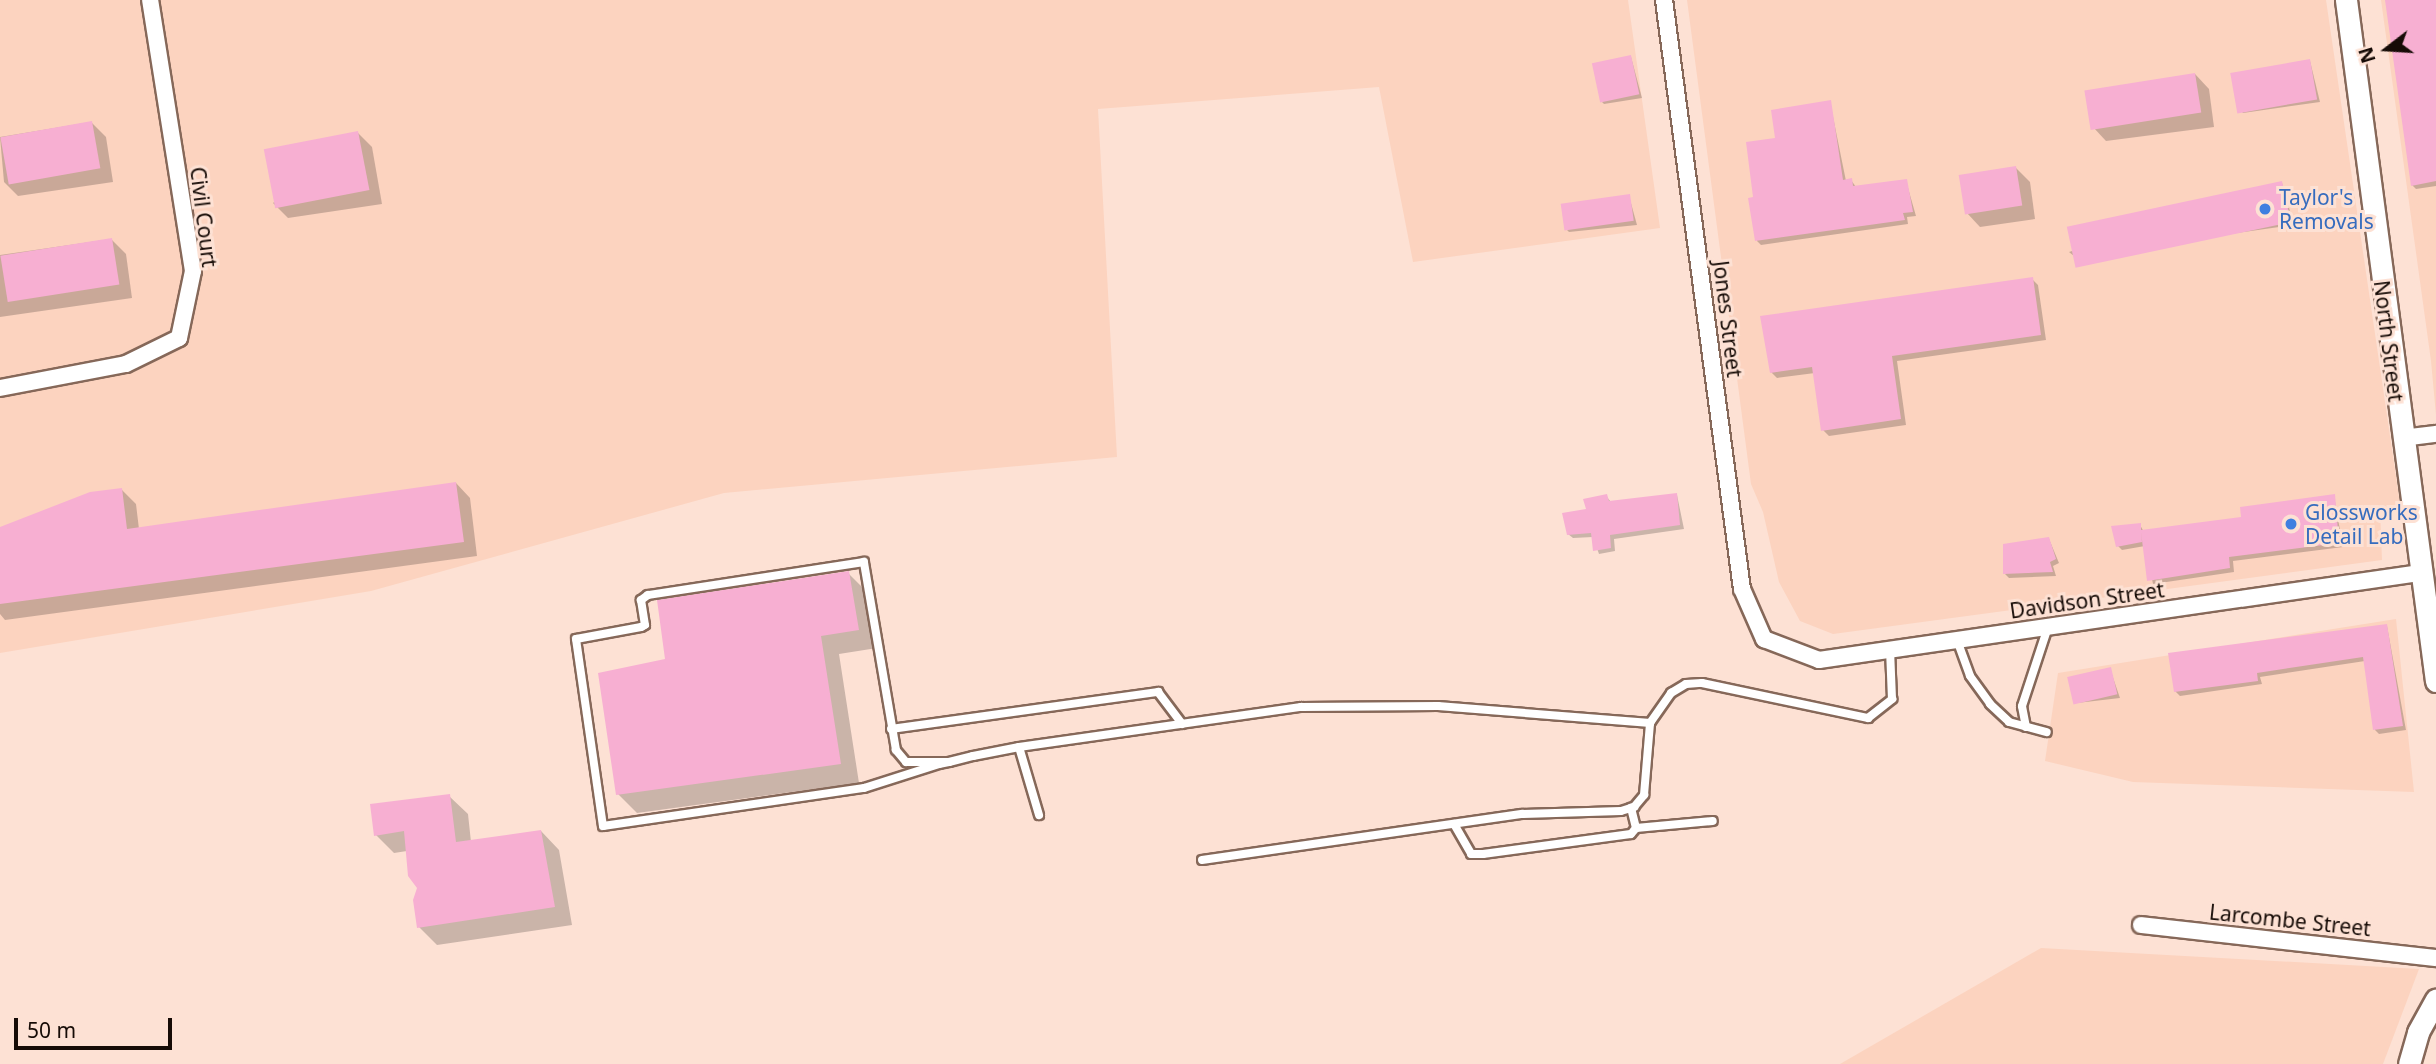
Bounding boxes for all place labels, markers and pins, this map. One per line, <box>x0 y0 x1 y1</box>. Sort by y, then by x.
place label: Taylor's Removals <box>2279 184 2374 234</box>
marker: Taylor's Removals <box>2257 201 2273 217</box>
place label: Glossworks Detail Lab <box>2305 499 2418 549</box>
marker: Glossworks Detail Lab <box>2283 516 2299 532</box>

